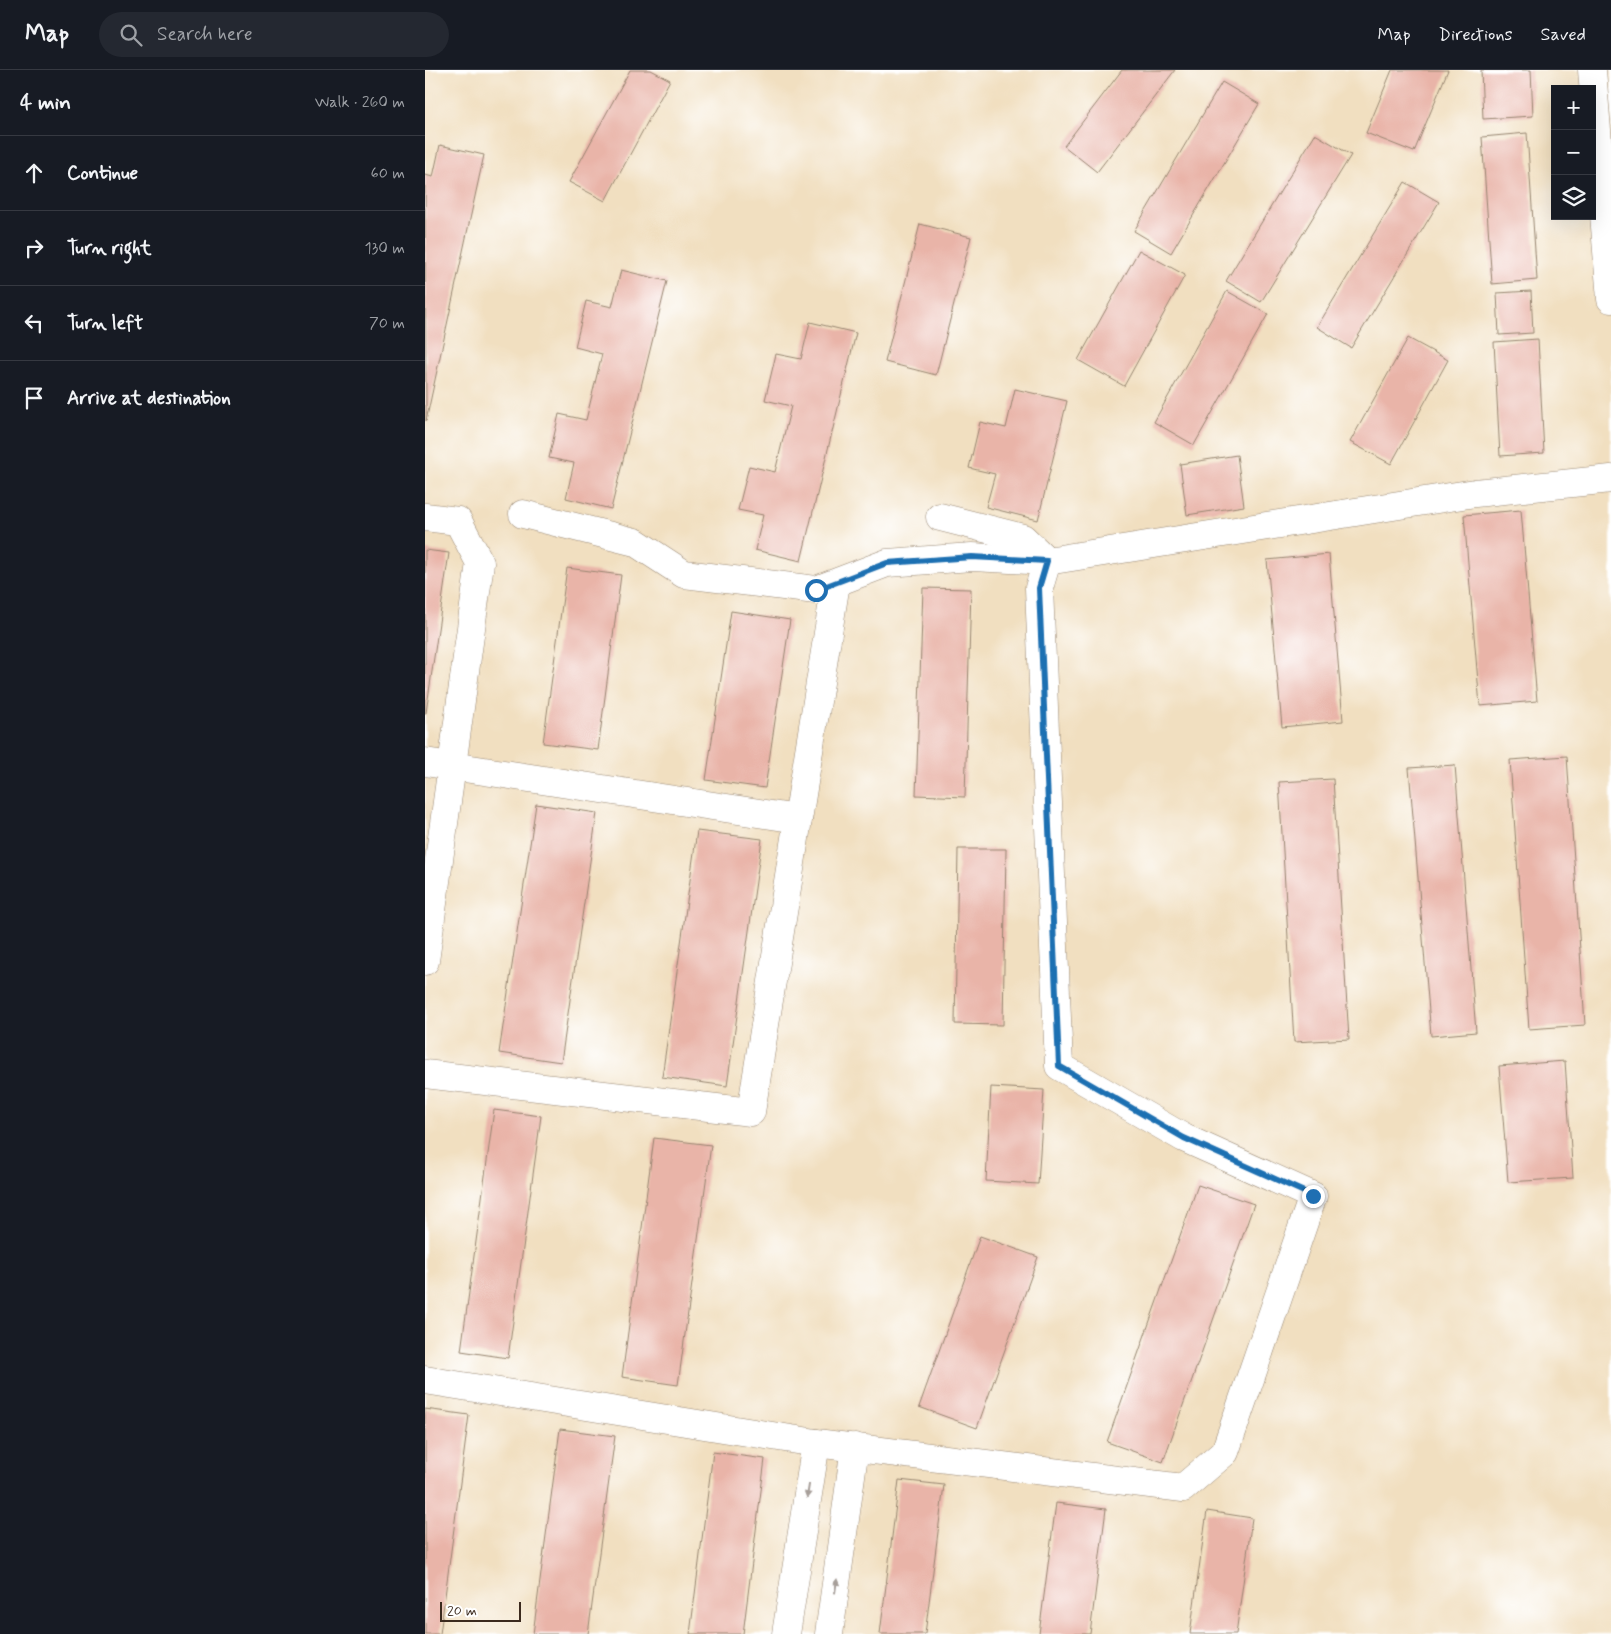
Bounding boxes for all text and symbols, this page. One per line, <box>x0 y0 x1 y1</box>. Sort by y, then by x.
search box <box>99 12 449 57</box>
text: Map <box>25 19 69 50</box>
icon: search <box>117 21 145 49</box>
text: Search here <box>157 22 253 47</box>
text: Map <box>1378 23 1411 47</box>
text: Directions <box>1439 23 1513 47</box>
text: Saved <box>1541 23 1586 47</box>
map controls <box>1551 85 1596 220</box>
button: + <box>1551 85 1596 130</box>
text: 4 min <box>20 89 71 117</box>
text: Walk · 260 m <box>315 92 405 113</box>
button: − <box>1551 130 1596 175</box>
icon: ahead <box>20 159 48 187</box>
text: Continue <box>67 161 138 186</box>
text: 60 m <box>371 163 405 184</box>
button: layers <box>1551 175 1596 220</box>
icon: right <box>20 234 48 262</box>
text: Turn right <box>67 236 151 261</box>
text: 130 m <box>364 238 405 259</box>
icon: left <box>20 309 48 337</box>
text: Turn left <box>67 311 143 336</box>
text: 70 m <box>369 313 405 334</box>
icon: arrive <box>20 384 48 412</box>
text: Arrive at destination <box>67 386 231 411</box>
route start <box>805 579 828 602</box>
route end <box>1302 1185 1325 1208</box>
one-way arrow <box>804 1483 812 1499</box>
one-way arrow <box>832 1577 840 1593</box>
scale bar <box>440 1599 521 1622</box>
text: 20 m <box>447 1602 477 1620</box>

